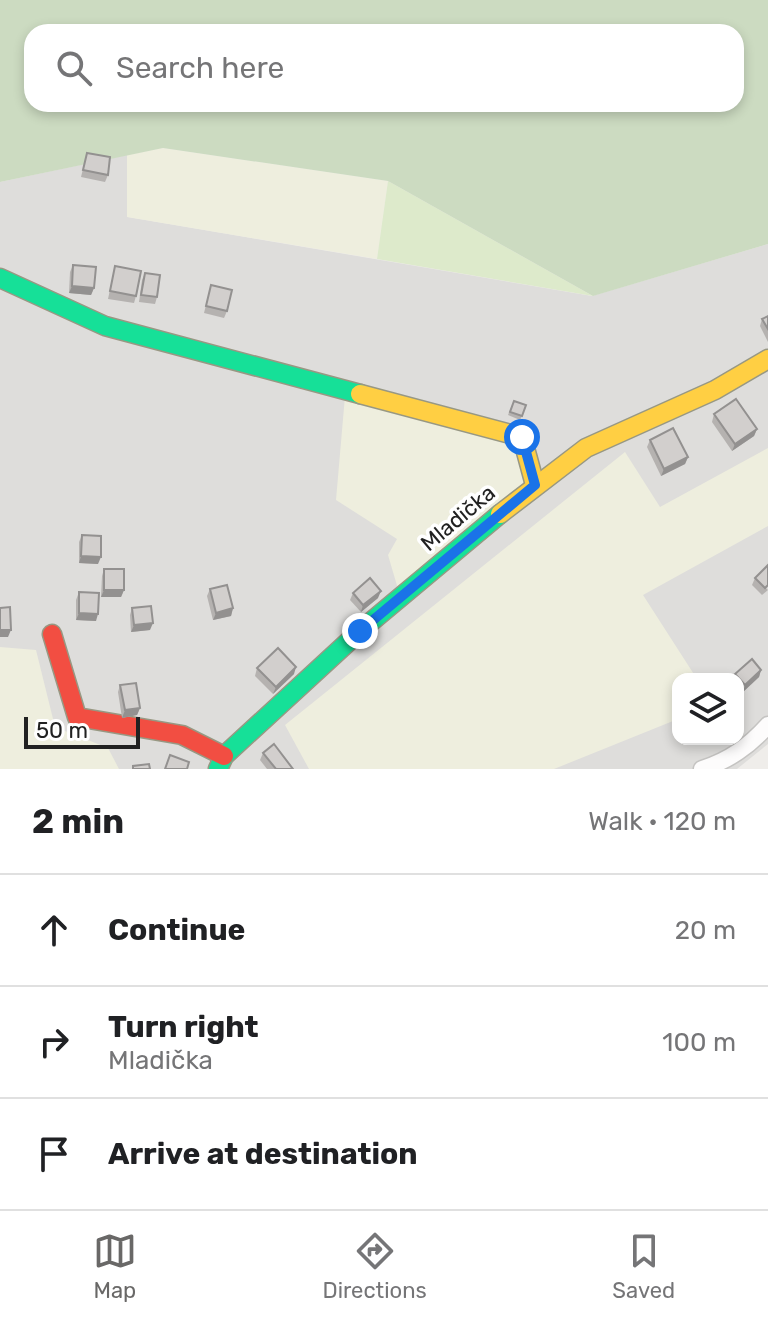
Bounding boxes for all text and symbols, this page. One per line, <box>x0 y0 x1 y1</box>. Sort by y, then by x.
search box <box>24 24 744 112</box>
icon: search <box>52 46 96 90</box>
text: Search here <box>116 50 284 86</box>
route start <box>504 419 540 455</box>
street label: Mladička <box>415 479 501 557</box>
route end <box>342 613 378 649</box>
map controls <box>672 673 744 745</box>
button: layers <box>672 673 744 745</box>
scale bar <box>24 713 140 749</box>
text: 50 m <box>36 717 88 744</box>
text: 2 min <box>32 801 124 842</box>
text: Walk · 120 m <box>588 806 736 837</box>
icon: ahead <box>32 908 76 952</box>
text: Continue <box>108 912 245 948</box>
text: 20 m <box>675 915 736 946</box>
text: Turn right <box>108 1009 259 1045</box>
icon: right <box>32 1020 76 1064</box>
text: 100 m <box>662 1027 736 1058</box>
text: Mladička <box>108 1045 213 1076</box>
icon: arrive <box>32 1132 76 1176</box>
text: Arrive at destination <box>108 1136 418 1172</box>
tab: Map <box>93 1229 137 1304</box>
tab: Directions <box>322 1229 427 1304</box>
tab: Saved <box>612 1229 675 1304</box>

